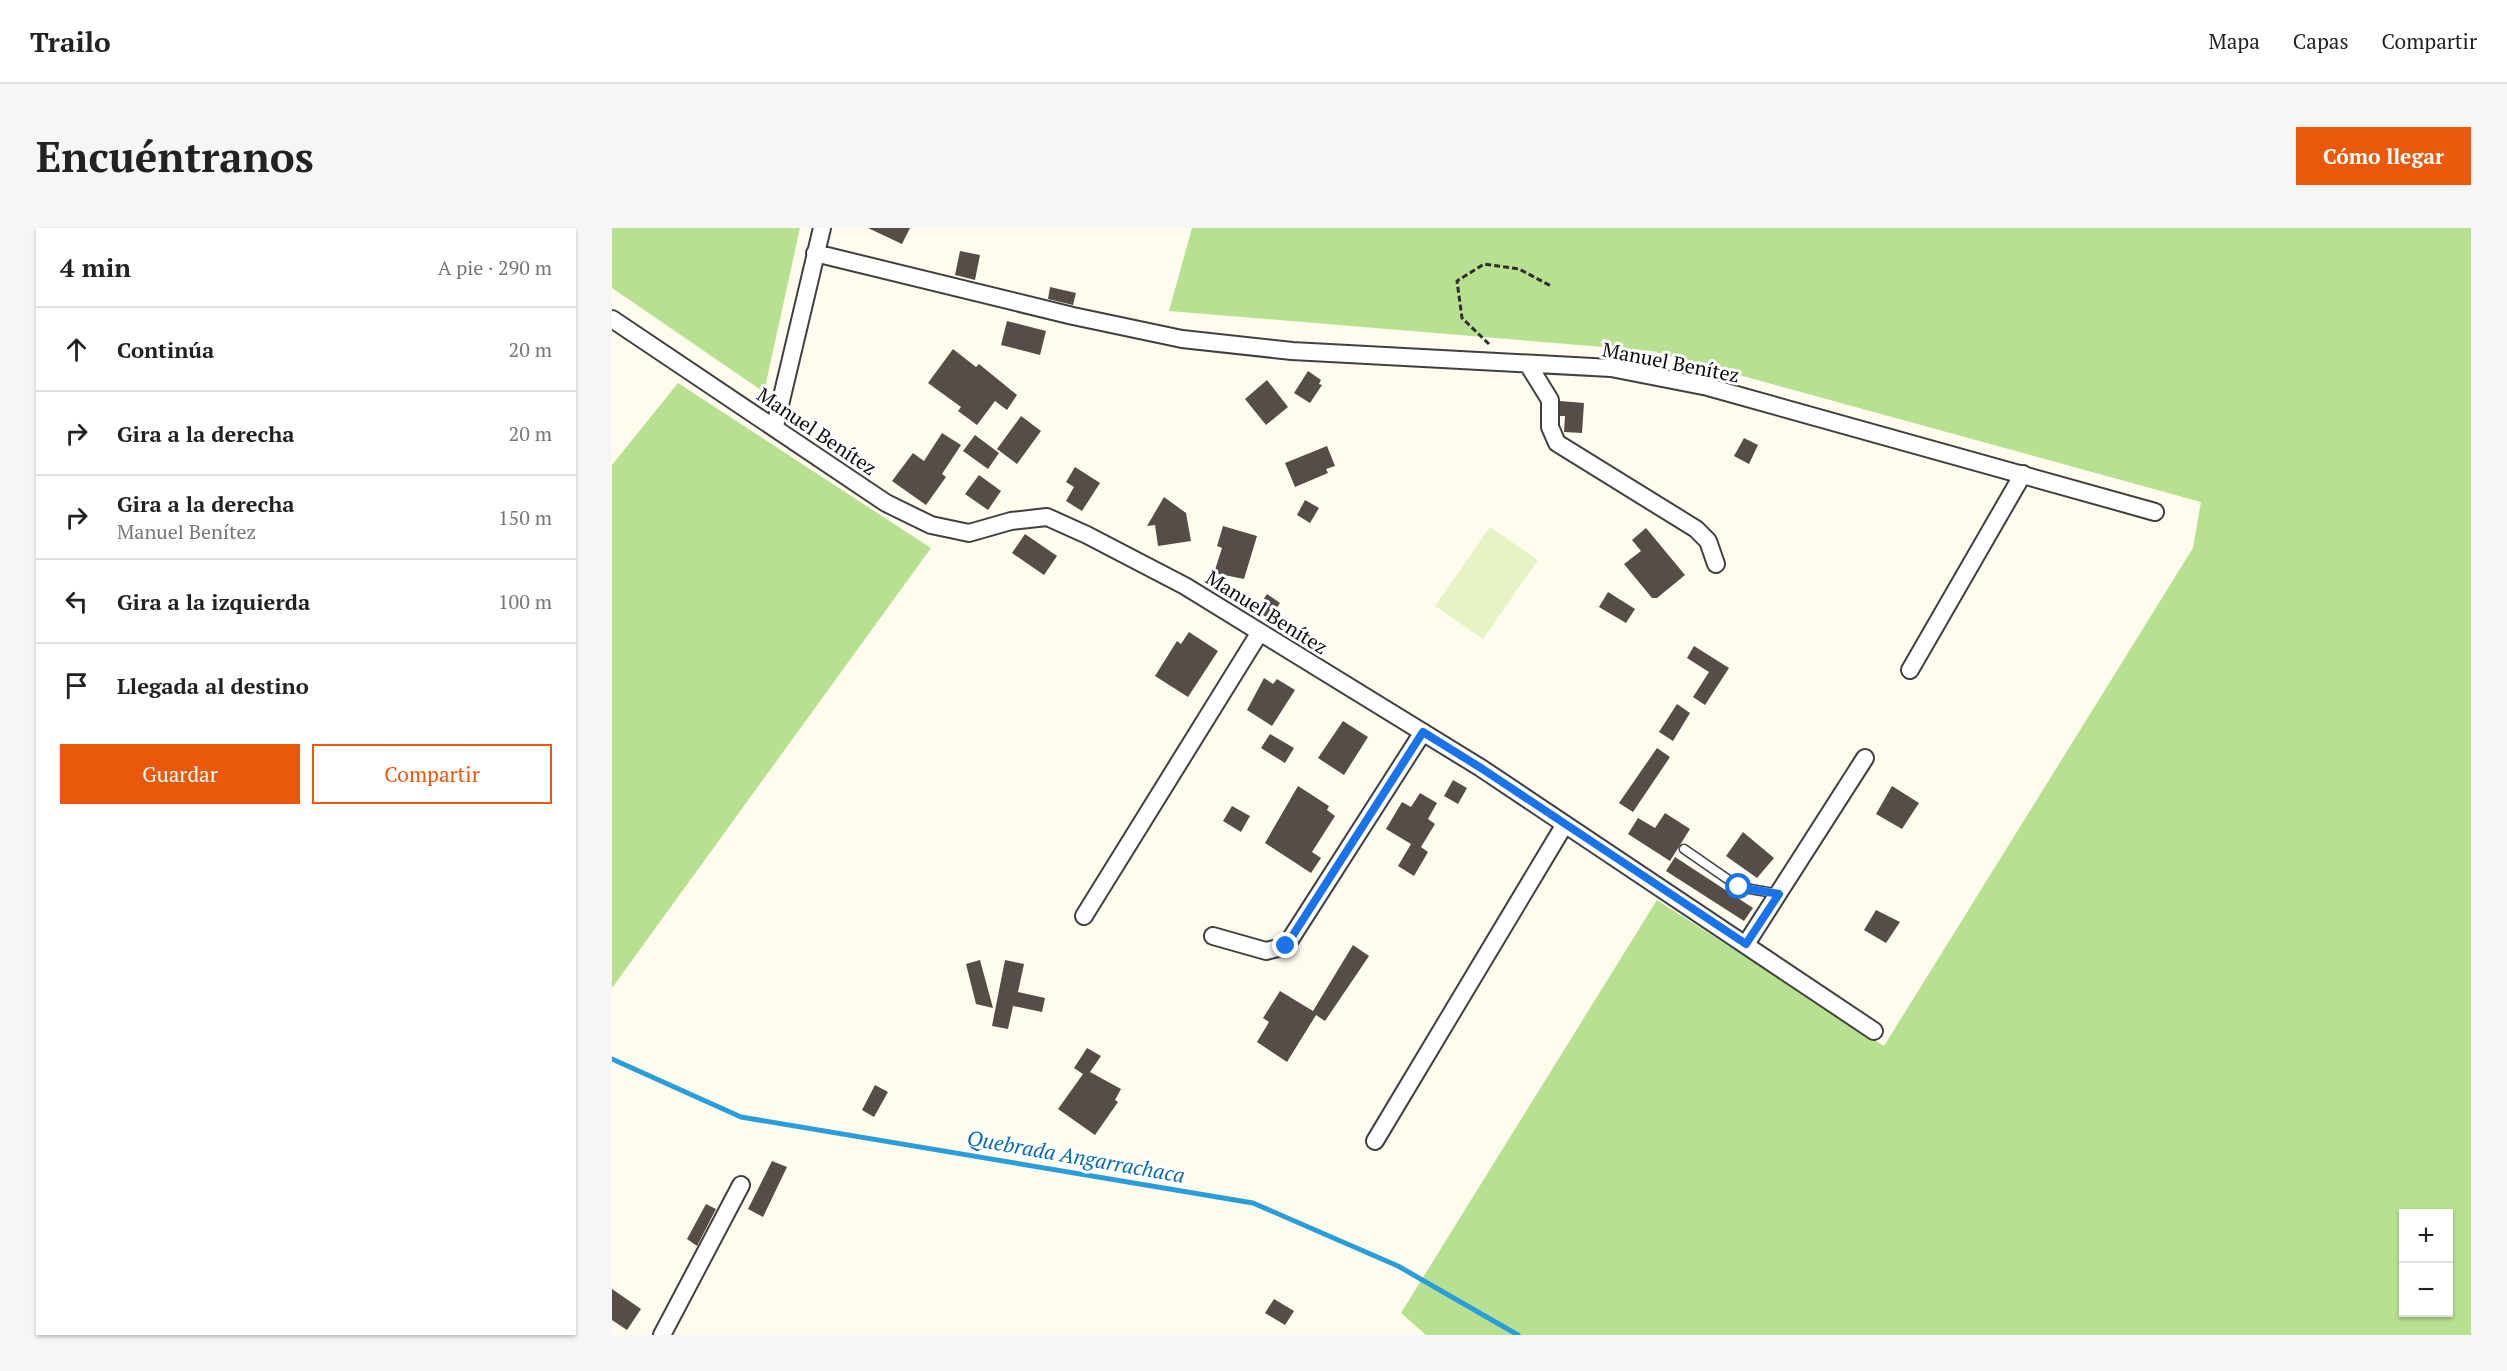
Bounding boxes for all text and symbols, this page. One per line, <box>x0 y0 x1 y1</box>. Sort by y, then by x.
text: Trailo <box>30 23 111 60</box>
text: Mapa <box>2208 27 2260 55</box>
text: Capas <box>2293 27 2349 55</box>
text: Compartir <box>2382 27 2477 55</box>
button: Cómo llegar <box>2296 127 2471 185</box>
text: Encuéntranos <box>36 128 314 184</box>
text: 4 min <box>60 250 131 284</box>
text: A pie · 290 m <box>438 254 552 281</box>
icon: ahead <box>60 333 93 366</box>
text: Continúa <box>117 335 214 364</box>
street label: Manuel Benítez <box>1600 335 1742 389</box>
text: 20 m <box>509 336 552 363</box>
street label: Manuel Benítez <box>752 381 882 481</box>
icon: right <box>60 417 93 450</box>
text: Gira a la derecha <box>117 419 295 448</box>
text: 20 m <box>509 420 552 447</box>
text: Gira a la derecha <box>117 489 295 518</box>
icon: right <box>60 501 93 534</box>
text: 150 m <box>498 504 552 531</box>
text: Manuel Benítez <box>117 518 256 545</box>
street label: Manuel Benítez <box>1201 564 1333 660</box>
icon: left <box>60 585 93 618</box>
text: Gira a la izquierda <box>117 587 310 616</box>
text: 100 m <box>498 588 552 615</box>
icon: arrive <box>60 669 93 702</box>
text: Llegada al destino <box>117 671 309 700</box>
button: Guardar <box>60 744 300 804</box>
button: Compartir <box>312 744 552 804</box>
route start <box>1725 873 1751 899</box>
route end <box>1272 932 1298 958</box>
water label: Quebrada Angarrachaca <box>965 1123 1187 1189</box>
map controls <box>2399 1209 2453 1317</box>
button: + <box>2399 1209 2453 1263</box>
button: − <box>2399 1263 2453 1317</box>

